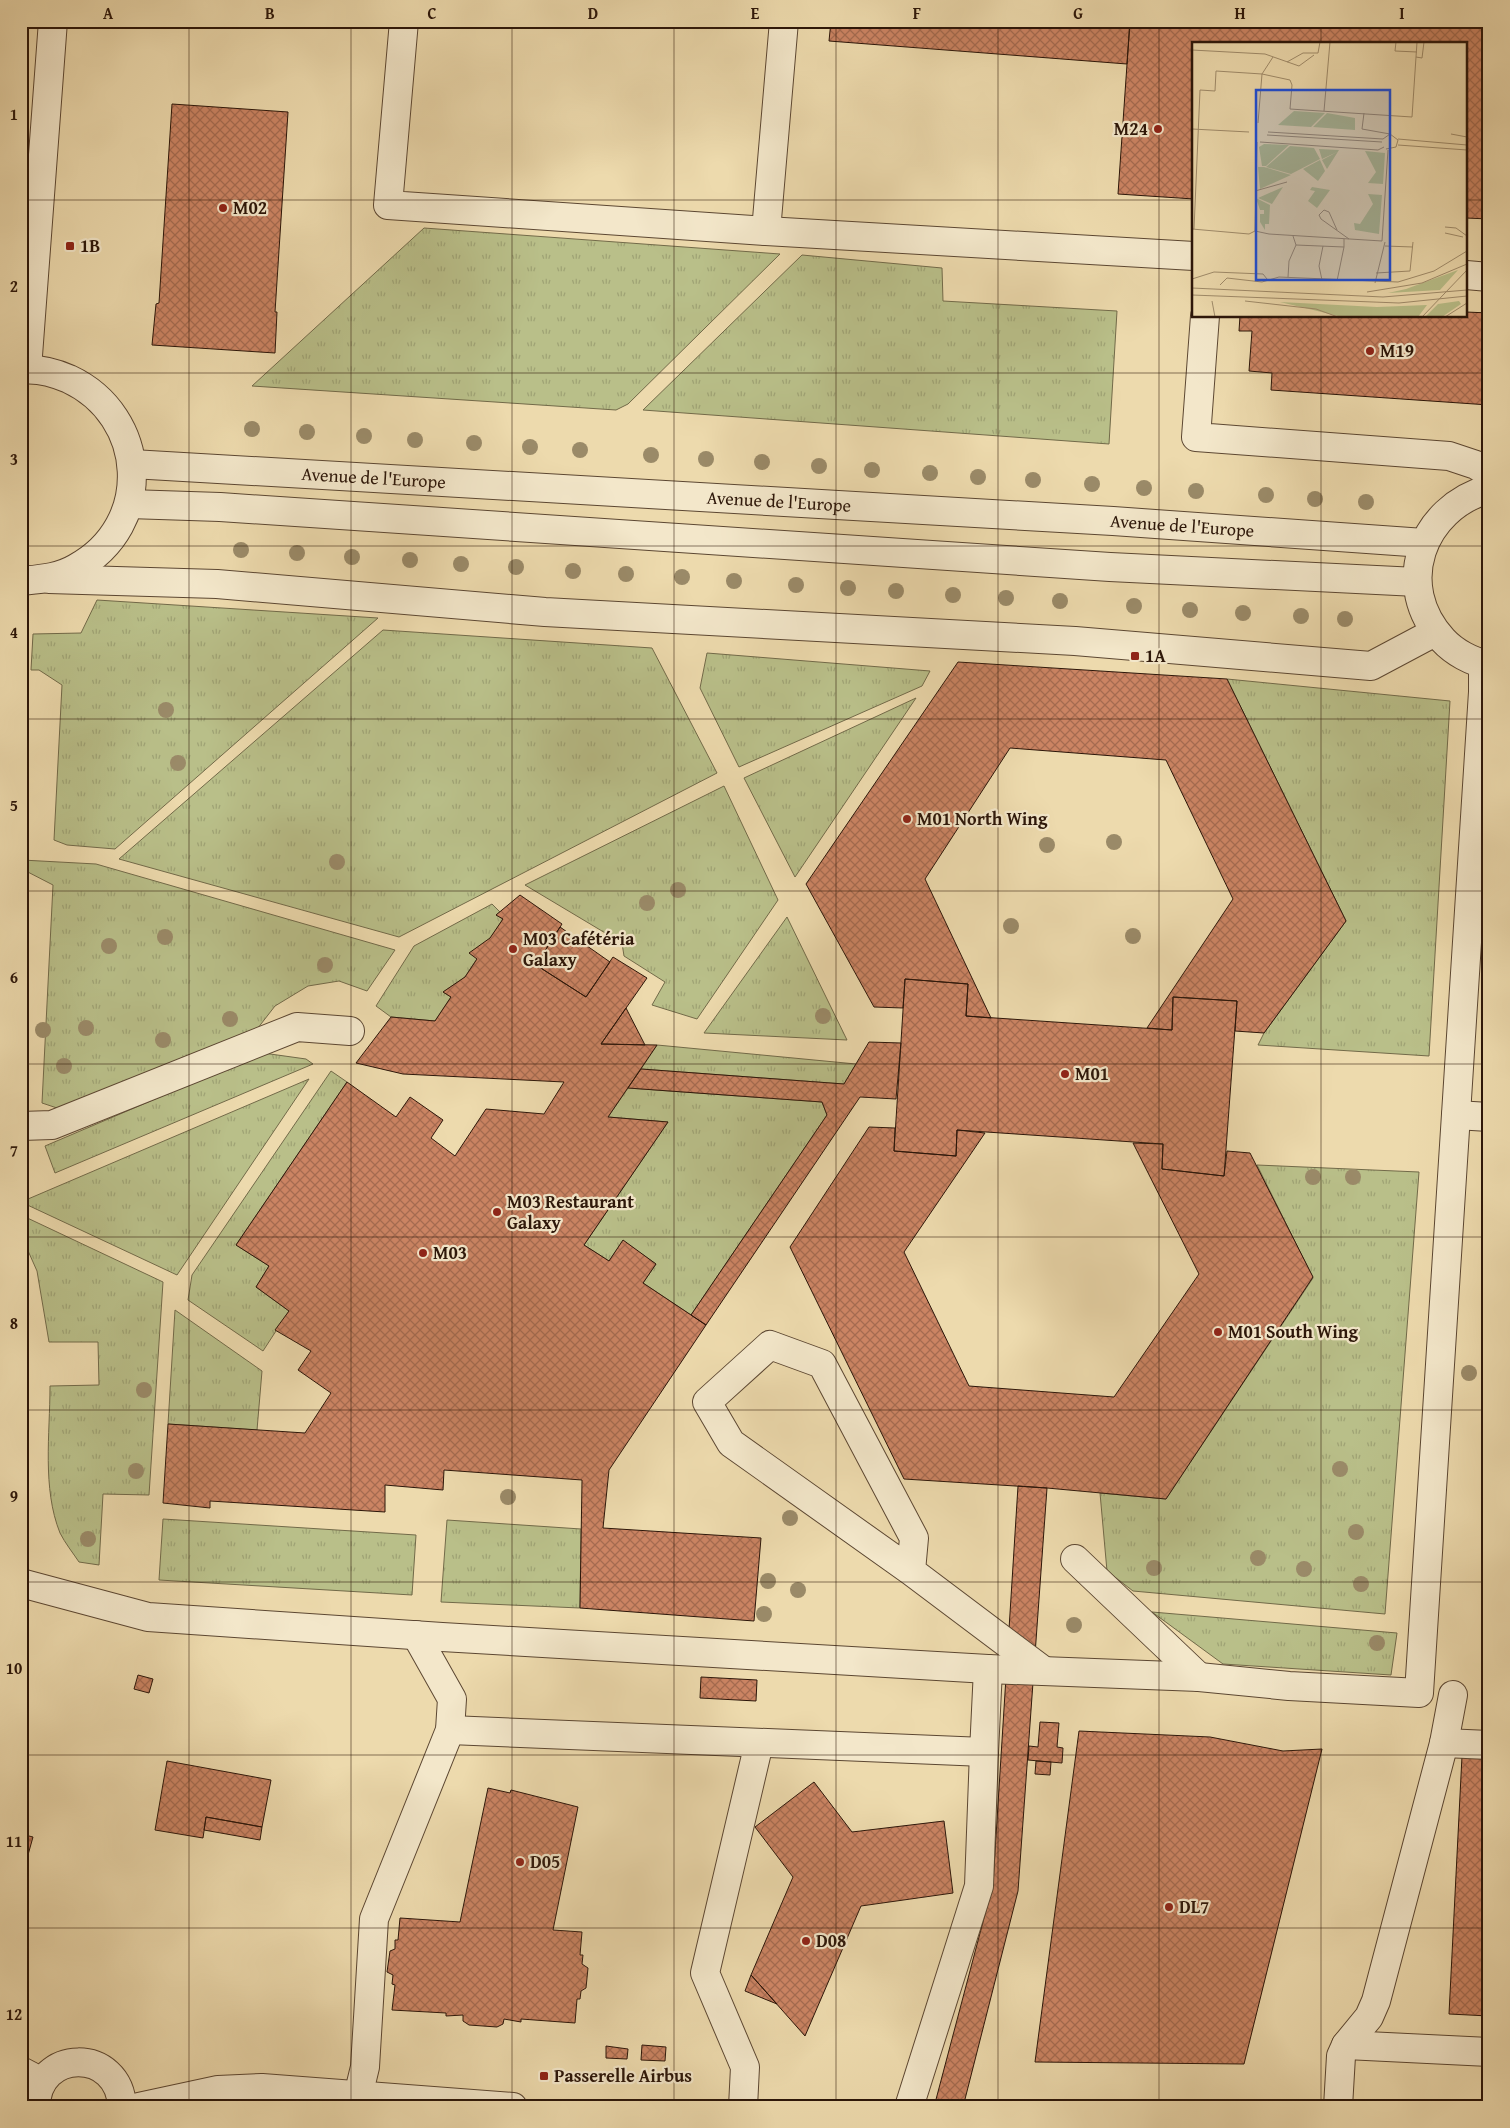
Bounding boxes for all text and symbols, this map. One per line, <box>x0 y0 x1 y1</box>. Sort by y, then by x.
text: A <box>103 1 114 25</box>
text: B <box>265 1 275 25</box>
text: C <box>427 1 437 25</box>
text: D <box>588 1 598 25</box>
text: E <box>751 1 760 25</box>
text: F <box>913 1 921 25</box>
text: G <box>1073 1 1083 25</box>
text: H <box>1234 1 1246 25</box>
text: I <box>1399 1 1405 25</box>
inset map <box>1192 42 1468 318</box>
text: 1 <box>10 102 18 126</box>
place label: M24 <box>1114 115 1148 142</box>
marker: M24 <box>1152 123 1164 135</box>
place label: M02 <box>233 194 267 221</box>
marker: M02 <box>217 202 229 214</box>
place label: 1B <box>80 232 100 259</box>
marker: 1B <box>64 240 76 252</box>
text: 2 <box>10 274 18 298</box>
place label: M19 <box>1380 337 1414 364</box>
marker: M19 <box>1364 345 1376 357</box>
text: 3 <box>10 447 18 471</box>
street label: Avenue de l'Europe <box>301 460 447 495</box>
street label: Avenue de l'Europe <box>706 483 852 519</box>
street label: Avenue de l'Europe <box>1109 507 1255 544</box>
text: 4 <box>10 620 18 644</box>
place label: 1A <box>1145 642 1166 669</box>
marker: 1A <box>1129 650 1141 662</box>
text: 5 <box>10 793 18 817</box>
place label: M01 North Wing <box>917 805 1048 832</box>
marker: M01 North Wing <box>901 813 913 825</box>
place label: M03 Cafétéria Galaxy <box>523 925 635 973</box>
marker: M03 Cafétéria Galaxy <box>507 943 519 955</box>
text: 6 <box>10 965 18 989</box>
place label: M01 <box>1075 1060 1109 1087</box>
marker: M01 <box>1059 1068 1071 1080</box>
text: 7 <box>10 1138 18 1162</box>
place label: M03 Restaurant Galaxy <box>507 1188 634 1236</box>
marker: M03 Restaurant Galaxy <box>491 1206 503 1218</box>
place label: M03 <box>433 1239 467 1266</box>
marker: M03 <box>417 1247 429 1259</box>
text: 8 <box>10 1311 18 1335</box>
place label: M01 South Wing <box>1228 1318 1358 1345</box>
marker: M01 South Wing <box>1212 1326 1224 1338</box>
text: 9 <box>10 1484 18 1508</box>
text: 10 <box>6 1656 22 1680</box>
text: 11 <box>6 1829 22 1853</box>
place label: D05 <box>530 1848 560 1875</box>
marker: D05 <box>514 1856 526 1868</box>
place label: DL7 <box>1179 1893 1209 1920</box>
marker: DL7 <box>1163 1901 1175 1913</box>
place label: D08 <box>816 1927 846 1954</box>
marker: D08 <box>800 1935 812 1947</box>
text: 12 <box>6 2002 22 2026</box>
place label: Passerelle Airbus <box>554 2062 692 2089</box>
marker: Passerelle Airbus <box>538 2070 550 2082</box>

